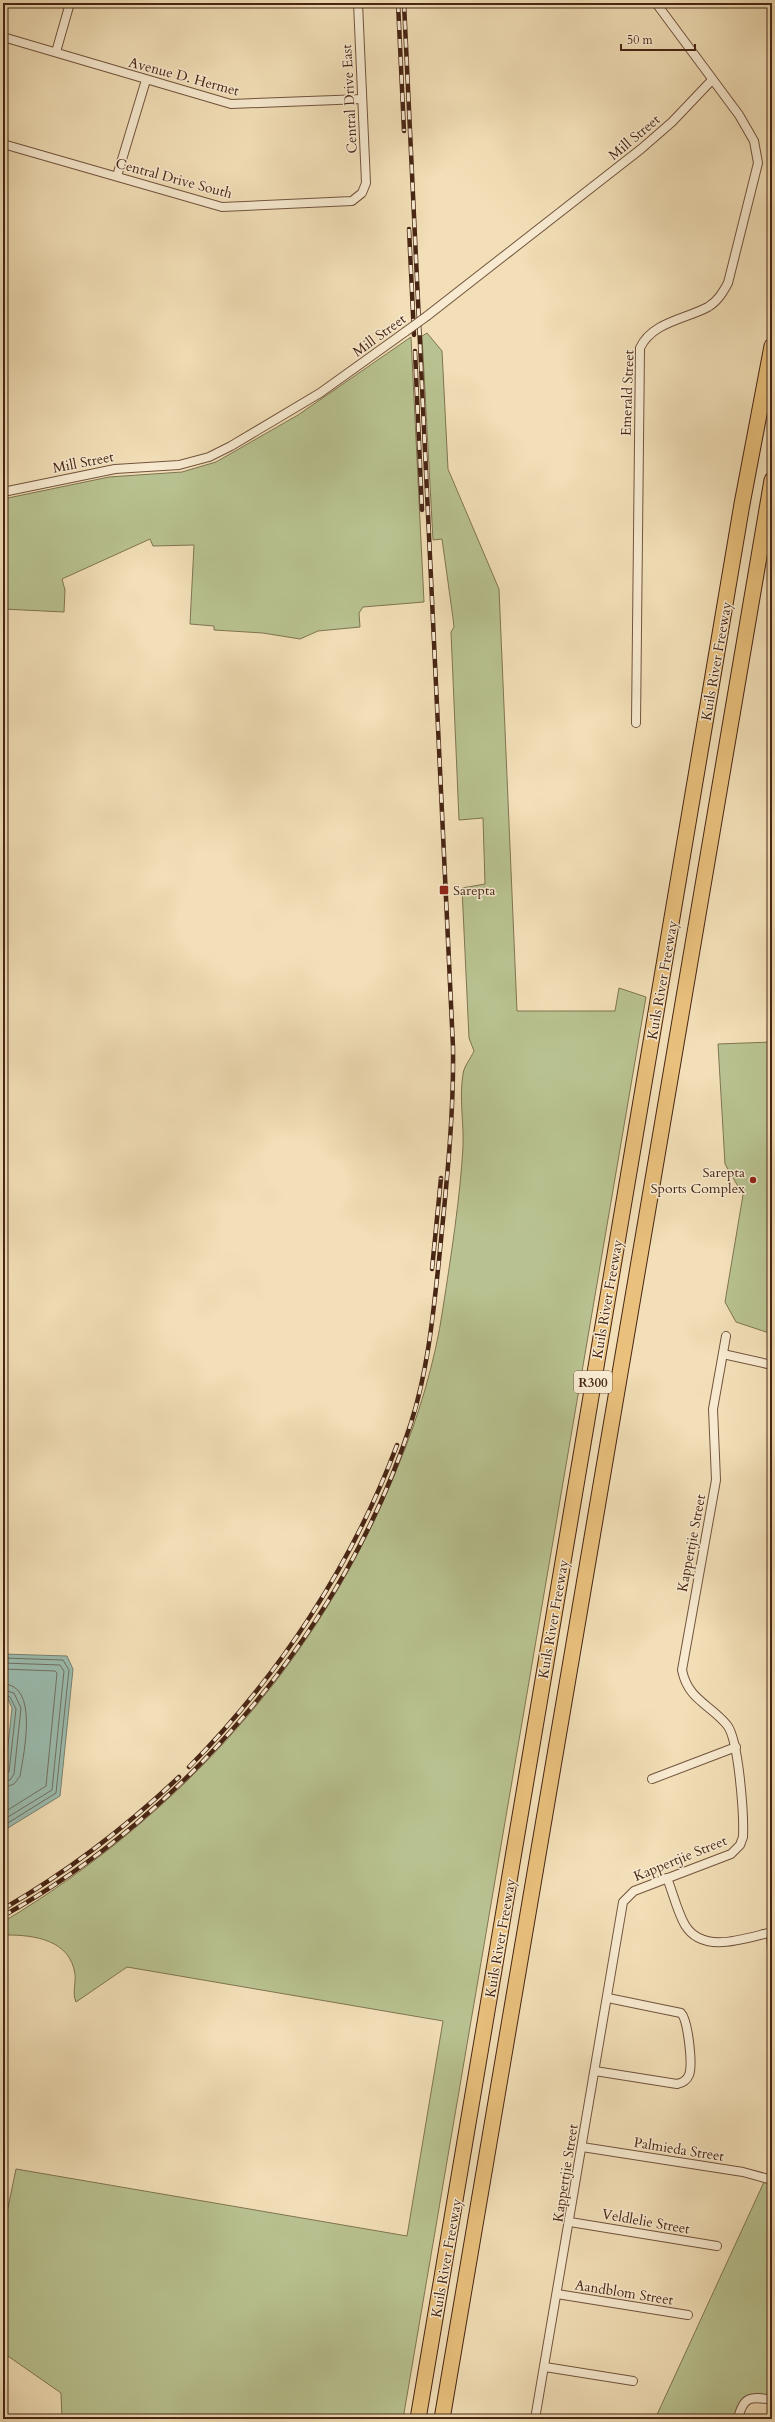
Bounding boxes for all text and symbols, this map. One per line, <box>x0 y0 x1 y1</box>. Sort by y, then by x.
scale bar <box>621 26 695 52</box>
text: 50 m <box>627 32 654 48</box>
street label: Central Drive East <box>337 43 362 154</box>
street label: Avenue D. Hermet <box>127 53 242 101</box>
street label: Mill Street <box>605 110 664 164</box>
street label: Central Drive South <box>113 154 235 203</box>
street label: Mill Street <box>349 309 410 361</box>
street label: Emerald Street <box>616 349 639 437</box>
street label: Mill Street <box>51 447 116 478</box>
street label: Kuils River Freeway <box>697 600 736 722</box>
place label: Sarepta <box>453 881 495 900</box>
marker: Sarepta <box>438 884 450 896</box>
street label: Kuils River Freeway <box>643 919 682 1041</box>
place label: Sarepta Sports Complex <box>651 1163 745 1198</box>
marker: Sarepta Sports Complex <box>748 1175 758 1185</box>
street label: Kuils River Freeway <box>588 1238 627 1360</box>
road number: R300 <box>574 1371 612 1393</box>
street label: Kappertjie Street <box>673 1492 710 1593</box>
street label: Kuils River Freeway <box>534 1558 573 1680</box>
street label: Kappertjie Street <box>631 1831 730 1886</box>
street label: Kuils River Freeway <box>481 1877 520 1999</box>
street label: Kappertjie Street <box>548 2122 583 2223</box>
street label: Palmieda Street <box>633 2133 726 2166</box>
street label: Kuils River Freeway <box>427 2197 466 2319</box>
street label: Veldlelie Street <box>601 2204 692 2239</box>
street label: Aandblom Street <box>573 2275 675 2310</box>

